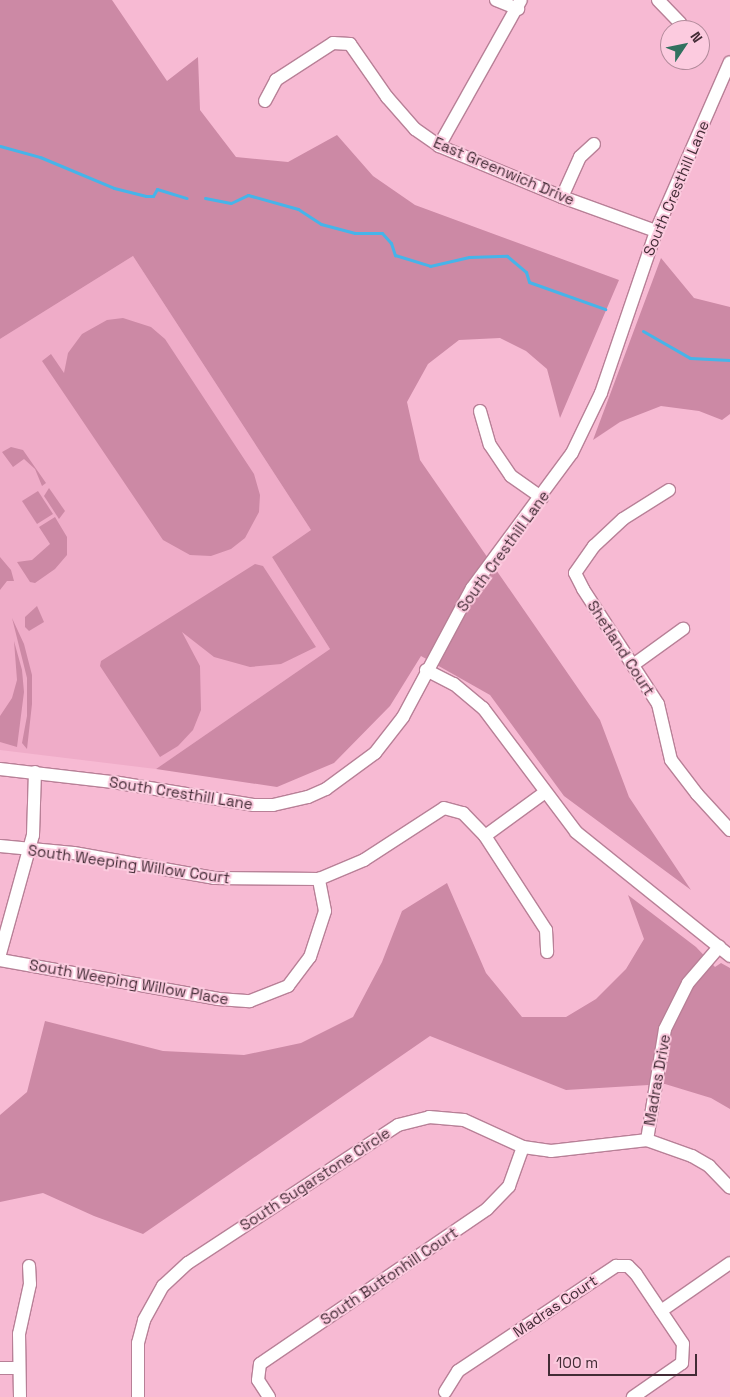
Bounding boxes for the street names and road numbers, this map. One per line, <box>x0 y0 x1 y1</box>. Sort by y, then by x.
street label: South Cresthill Lane <box>639 118 713 258</box>
street label: East Greenwich Drive <box>431 133 577 209</box>
street label: South Cresthill Lane <box>453 487 553 615</box>
street label: Shetland Court <box>584 597 658 699</box>
street label: South Cresthill Lane <box>108 773 254 813</box>
street label: South Weeping Willow Court <box>27 841 231 887</box>
street label: South Weeping Willow Place <box>28 956 230 1008</box>
street label: Madras Drive <box>640 1033 674 1127</box>
street label: South Sugarstone Circle <box>237 1124 393 1234</box>
street label: South Buttonhill Court <box>317 1223 461 1329</box>
street label: Madras Court <box>510 1271 600 1341</box>

